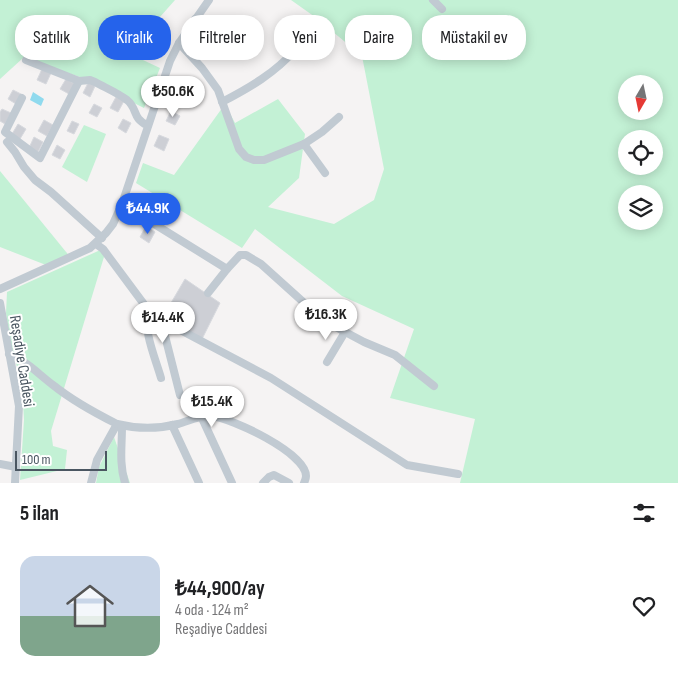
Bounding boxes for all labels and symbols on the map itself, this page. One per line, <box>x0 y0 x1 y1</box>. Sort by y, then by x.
north arrow <box>618 75 662 120</box>
pin: ₺50.6K <box>132 76 214 118</box>
pin: ₺44.9K <box>107 192 189 235</box>
pin: ₺16.3K <box>285 298 367 341</box>
pin: ₺14.4K <box>122 302 204 344</box>
street label: Reşadiye Caddesi <box>5 314 38 408</box>
pin: ₺15.4K <box>171 386 253 428</box>
scale bar <box>15 448 108 471</box>

